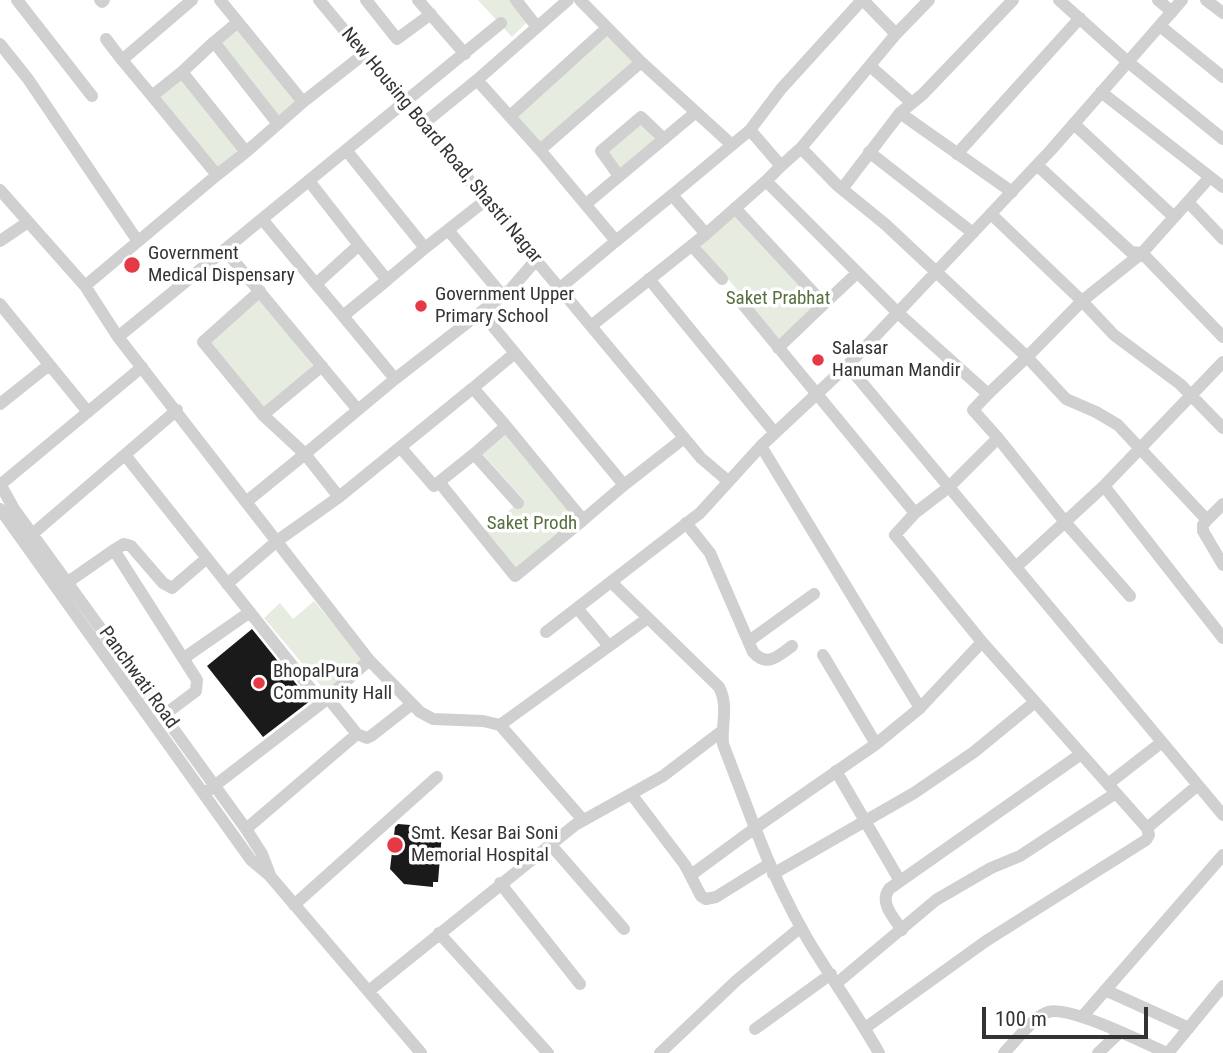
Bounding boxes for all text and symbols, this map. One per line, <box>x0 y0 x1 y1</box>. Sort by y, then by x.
street label: New Housing Board Road, Shastri Nagar <box>336 24 546 268</box>
place label: Government Medical Dispensary <box>148 243 295 287</box>
marker: Government Medical Dispensary <box>122 255 142 275</box>
place label: Government Upper Primary School <box>435 284 574 328</box>
park label: Saket Prabhat <box>726 288 830 310</box>
marker: Government Upper Primary School <box>413 298 429 314</box>
place label: Salasar Hanuman Mandir <box>832 338 960 382</box>
marker: Salasar Hanuman Mandir <box>810 352 826 368</box>
park label: Saket Prodh <box>487 513 577 535</box>
street label: Panchwati Road <box>93 623 183 733</box>
place label: BhopalPura Community Hall <box>273 661 392 705</box>
marker: BhopalPura Community Hall <box>251 675 267 691</box>
place label: Smt. Kesar Bai Soni Memorial Hospital <box>411 823 558 867</box>
marker: Smt. Kesar Bai Soni Memorial Hospital <box>385 835 405 855</box>
scale bar <box>985 993 1151 1038</box>
text: 100 m <box>995 1007 1047 1031</box>

